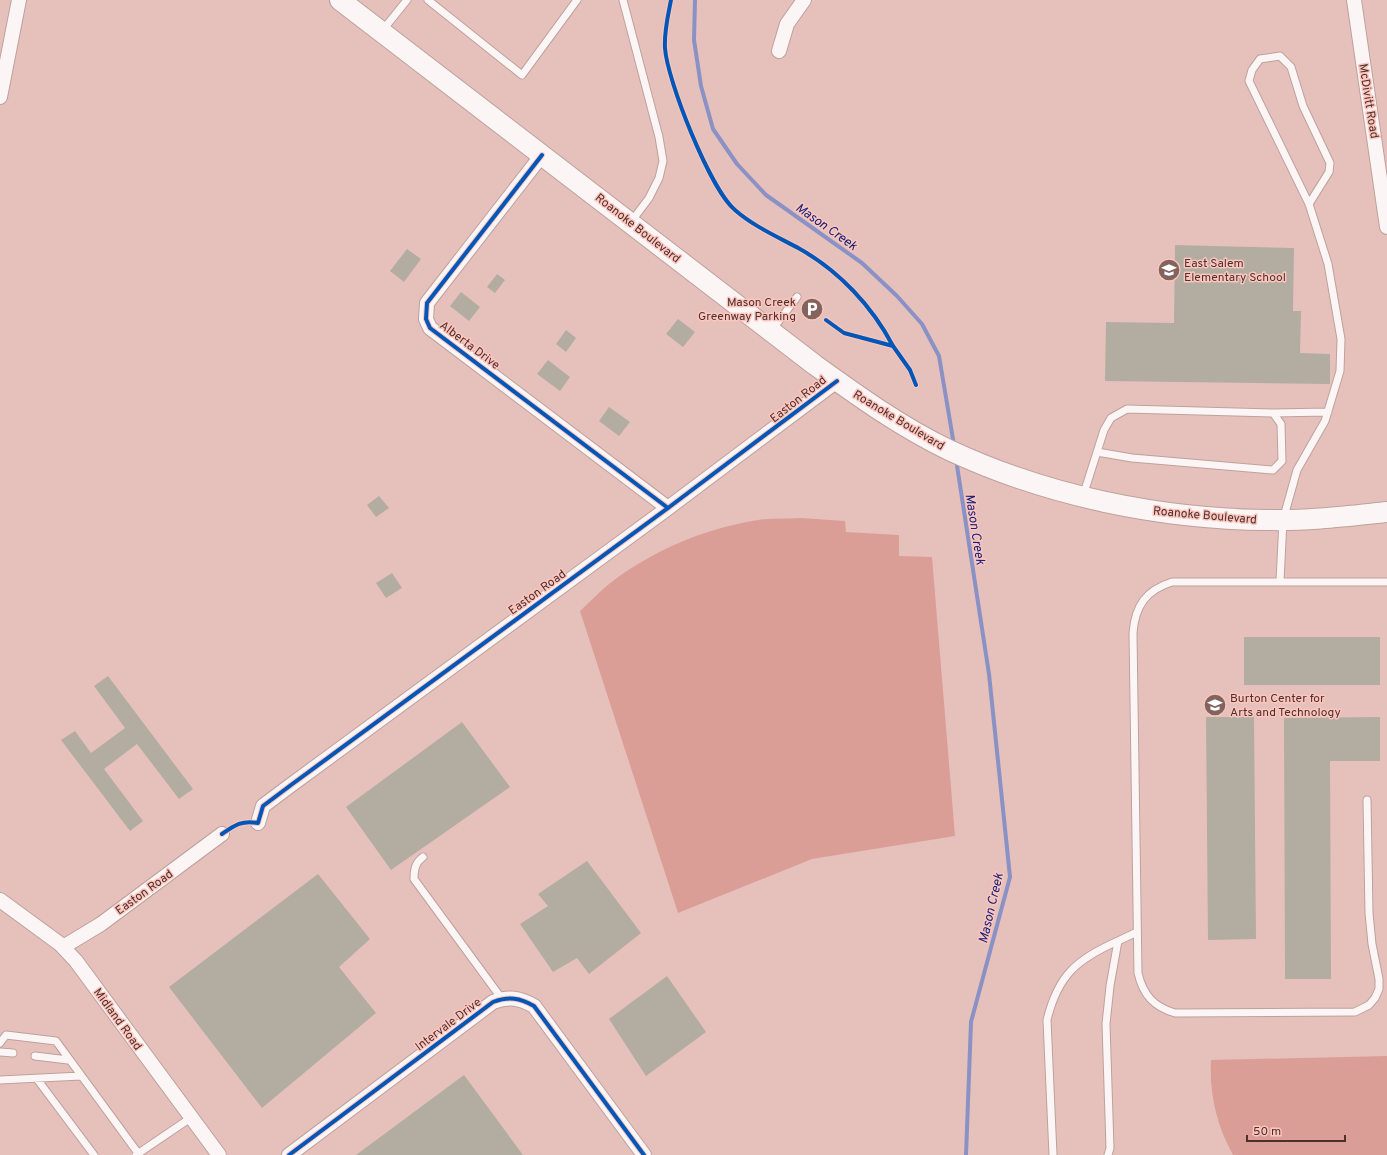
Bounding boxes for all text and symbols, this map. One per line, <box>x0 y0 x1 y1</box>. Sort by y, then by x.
street label: McDivitt Road <box>1354 63 1382 140</box>
street label: Roanoke Boulevard <box>591 190 683 267</box>
water label: Mason Creek <box>792 201 860 255</box>
place label: East Salem Elementary School <box>1184 256 1286 286</box>
school or university icon: East Salem Elementary School <box>1156 257 1182 283</box>
place label: Mason Creek Greenway Parking <box>698 295 796 325</box>
parking icon: Mason Creek Greenway Parking <box>799 296 825 322</box>
street label: Alberta Drive <box>436 318 503 374</box>
street label: Easton Road <box>767 373 830 427</box>
street label: Roanoke Boulevard <box>850 387 947 455</box>
water label: Mason Creek <box>961 493 988 566</box>
street label: Roanoke Boulevard <box>1152 503 1258 529</box>
street label: Easton Road <box>506 567 570 619</box>
place label: Burton Center for Arts and Technology <box>1230 691 1341 721</box>
school or university icon: Burton Center for Arts and Technology <box>1202 692 1228 718</box>
street label: Easton Road <box>113 867 177 919</box>
water label: Mason Creek <box>976 871 1008 945</box>
street label: Midland Road <box>89 985 145 1054</box>
street label: Intervale Drive <box>412 995 485 1055</box>
scale bar <box>1247 1117 1345 1143</box>
text: 50 m <box>1253 1124 1281 1140</box>

